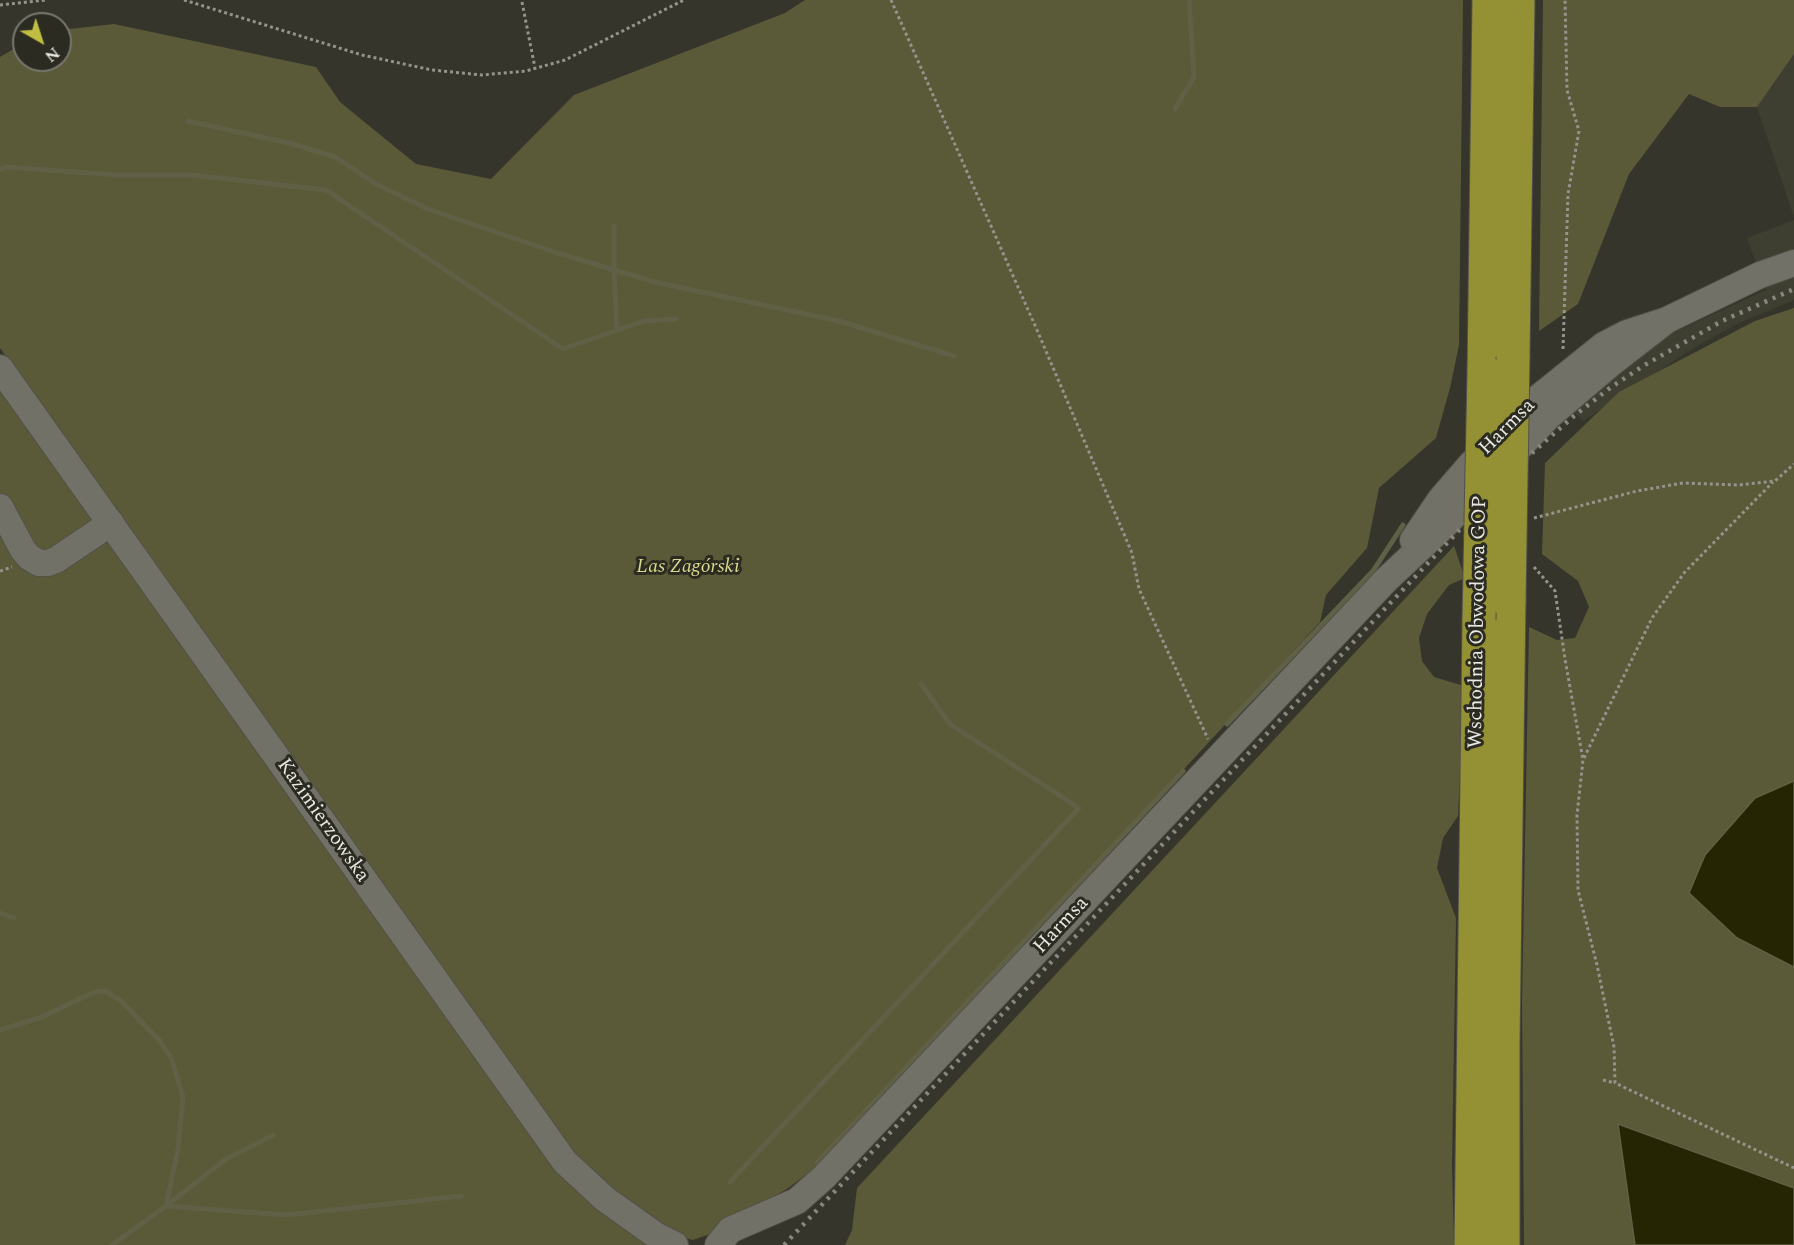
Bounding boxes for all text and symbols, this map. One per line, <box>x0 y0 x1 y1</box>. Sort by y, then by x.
north arrow <box>12 12 72 72</box>
text: N <box>39 41 65 68</box>
street label: Harmsa <box>1475 395 1541 461</box>
street label: Wschodnia Obwodowa GOP <box>1465 495 1493 749</box>
park label: Las Zagórski <box>636 556 740 580</box>
street label: Kazimierzowska <box>271 755 373 887</box>
street label: Harmsa <box>1030 892 1094 960</box>

